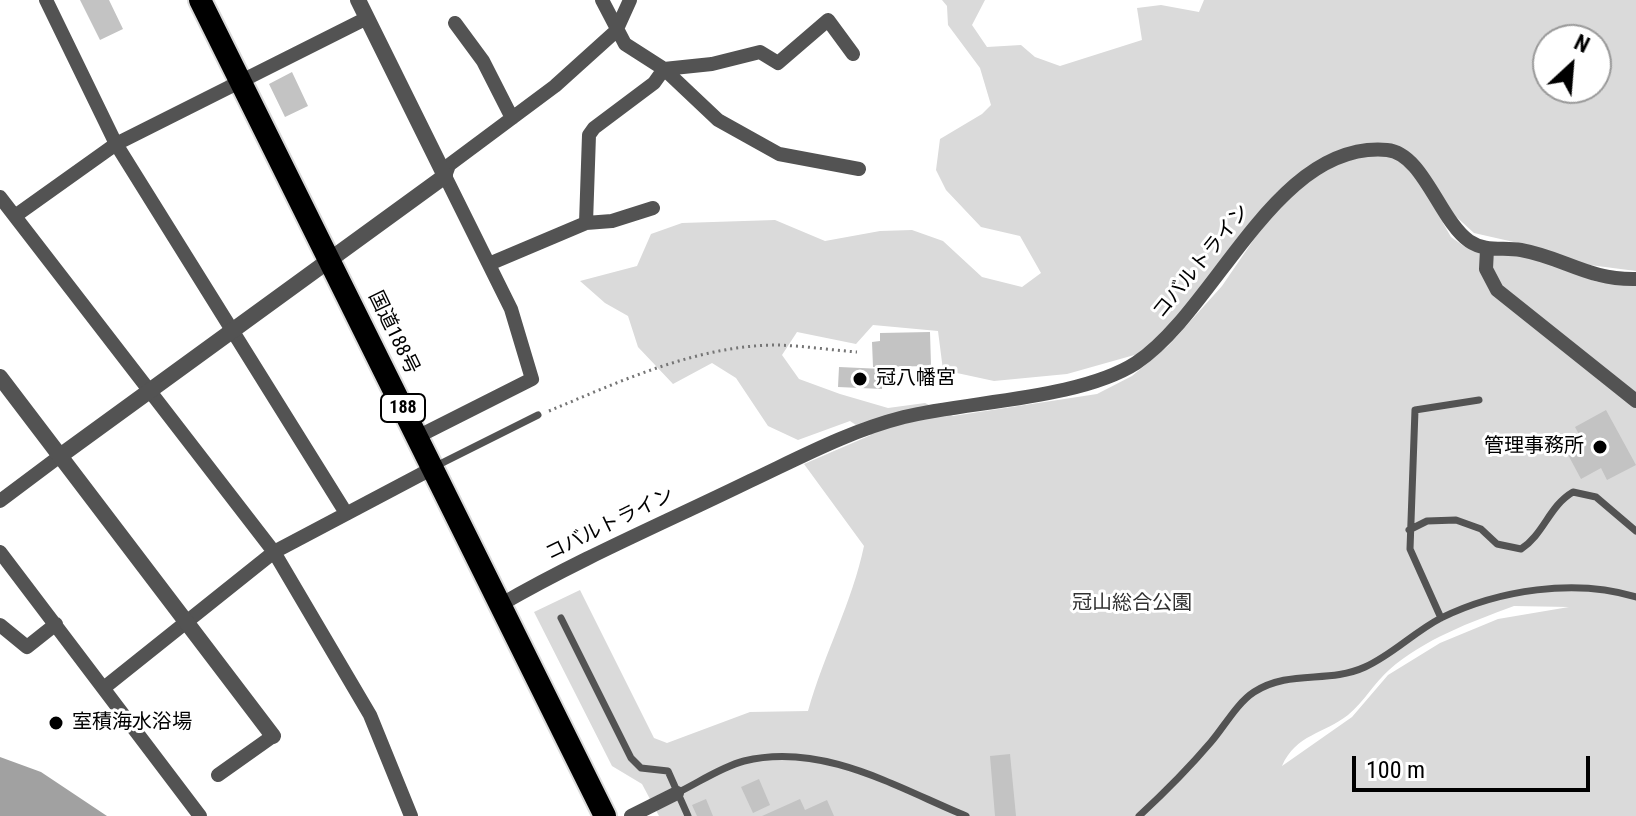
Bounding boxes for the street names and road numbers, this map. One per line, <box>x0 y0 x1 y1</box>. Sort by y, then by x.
street label: コバルトライン <box>1149 200 1255 324</box>
street label: 国道188号 <box>363 287 423 379</box>
road number: 188 <box>381 394 425 422</box>
street label: コバルトライン <box>542 484 678 566</box>

